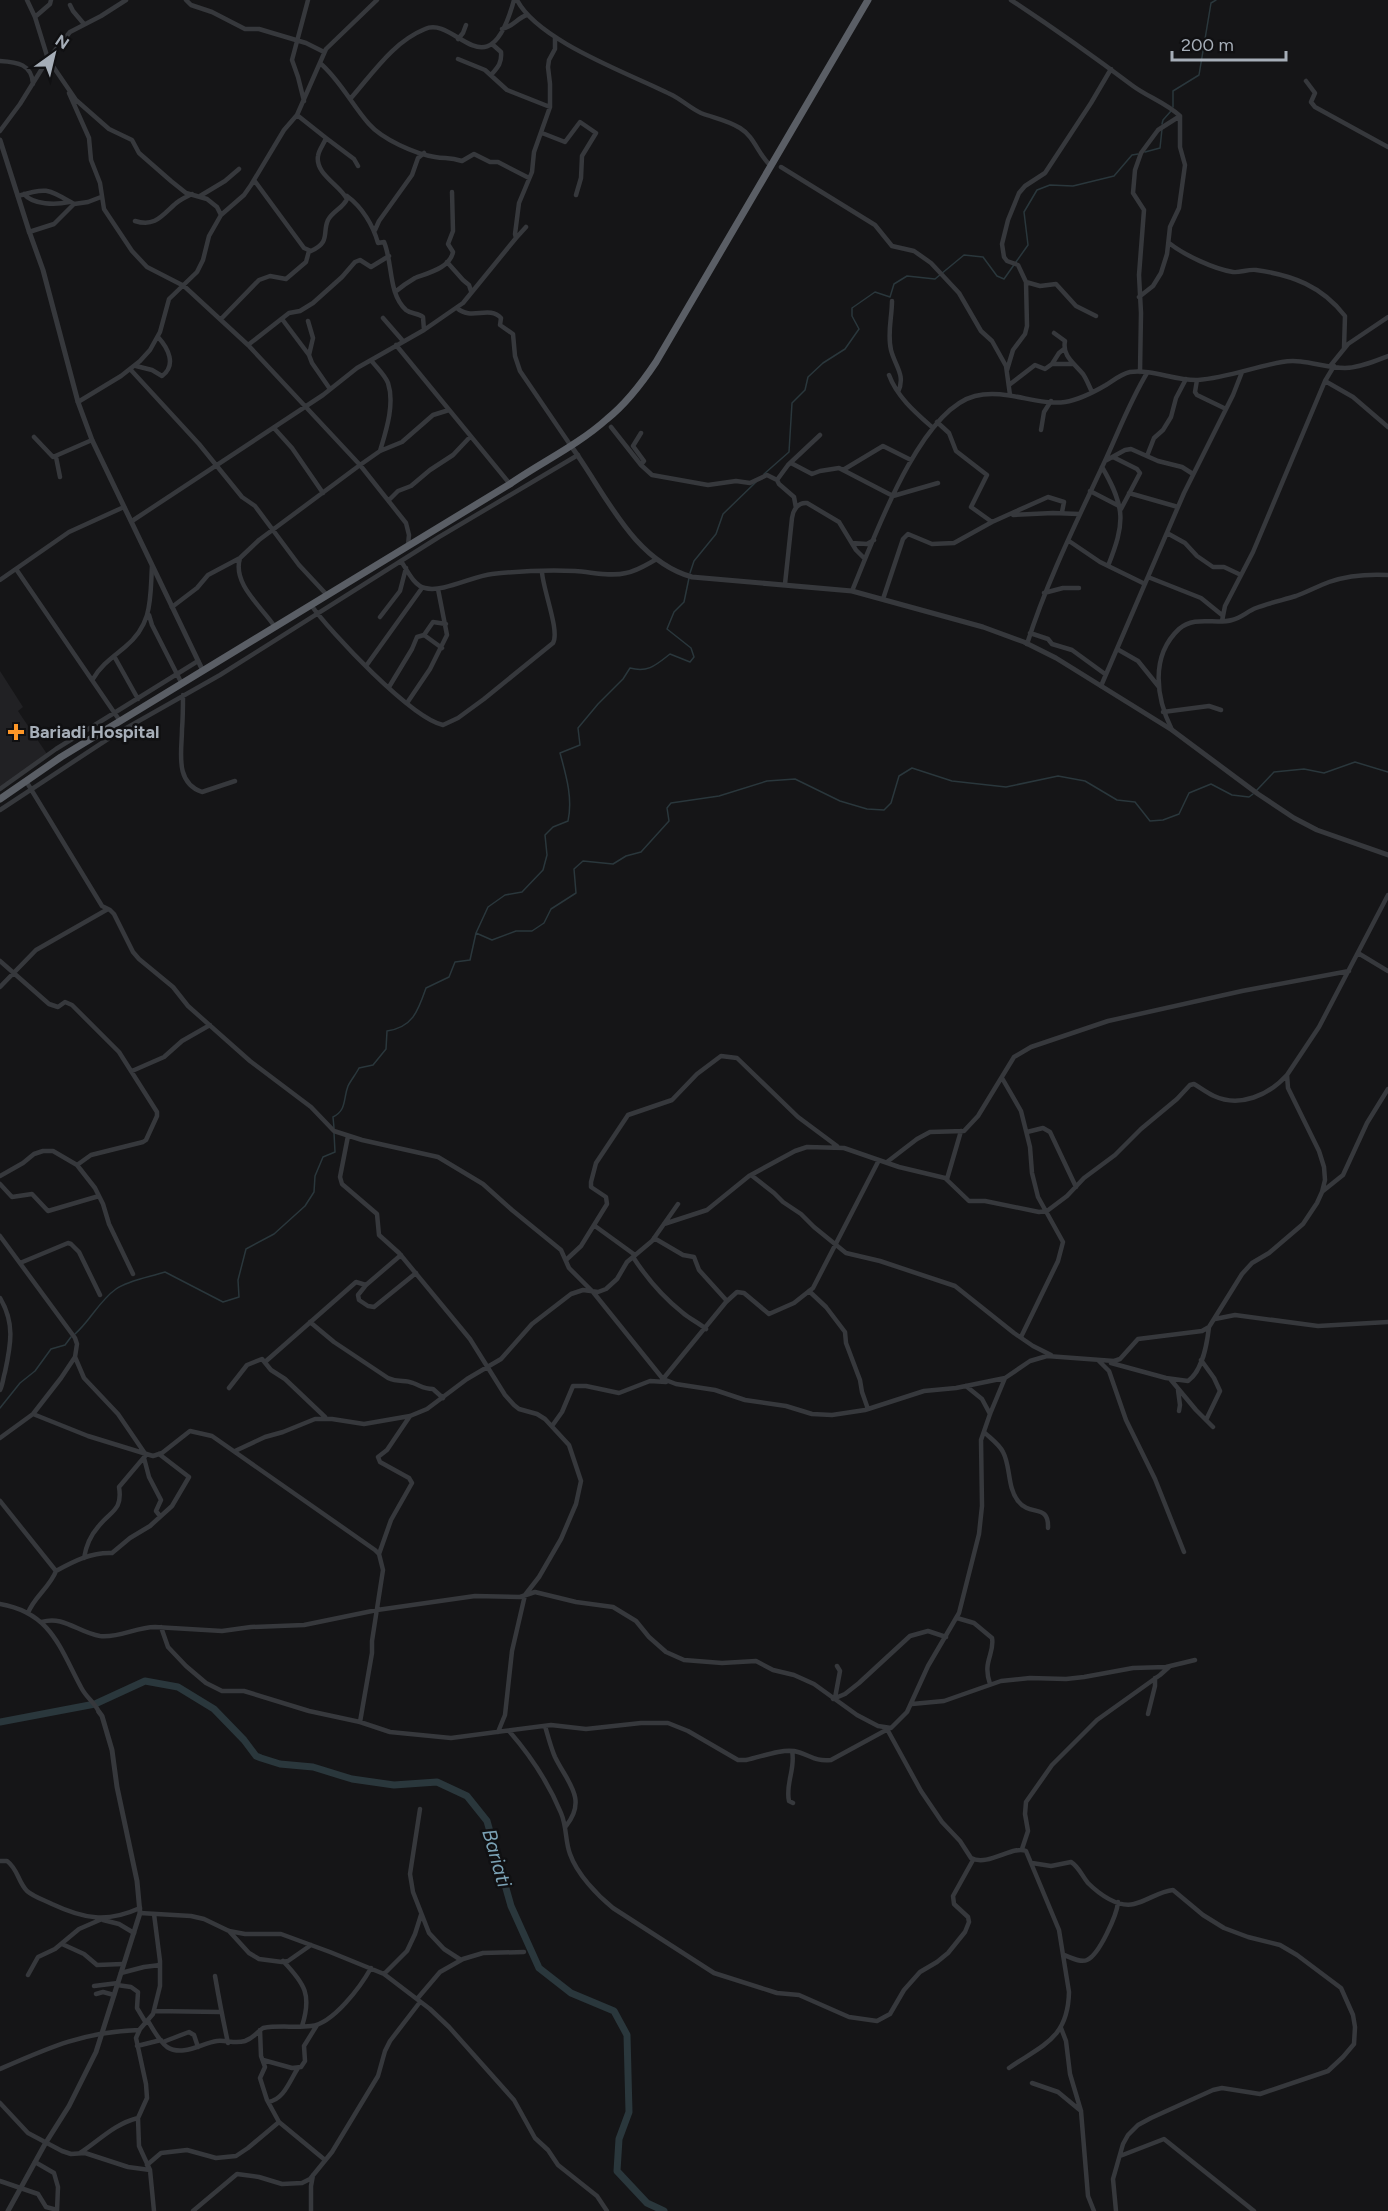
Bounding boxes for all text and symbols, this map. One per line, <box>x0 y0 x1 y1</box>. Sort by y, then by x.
north arrow <box>24 24 84 84</box>
scale bar <box>1172 24 1286 62</box>
text: N <box>52 31 73 53</box>
text: 200 m <box>1181 34 1234 56</box>
place label: Bariadi Hospital <box>29 721 159 743</box>
marker: Bariadi Hospital <box>7 723 25 741</box>
water label: Bariati <box>477 1826 517 1890</box>

